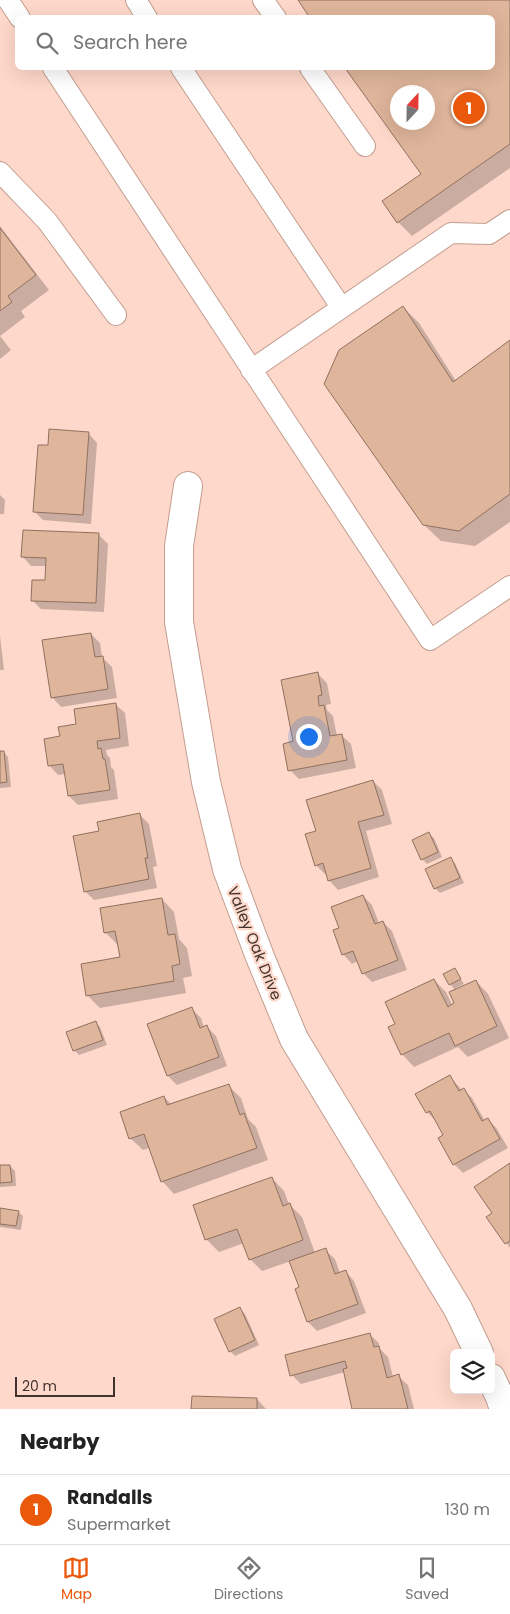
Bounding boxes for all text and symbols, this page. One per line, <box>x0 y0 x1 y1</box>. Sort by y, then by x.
search box <box>15 15 495 70</box>
icon: search <box>33 29 61 57</box>
text: Search here <box>73 29 187 56</box>
north arrow <box>390 85 435 130</box>
pin: 1 <box>453 89 485 127</box>
your location <box>296 724 322 750</box>
street label: Valley Oak Drive <box>223 883 287 1003</box>
map controls <box>450 1349 495 1394</box>
button: layers <box>450 1349 495 1394</box>
scale bar <box>15 1374 115 1397</box>
text: 20 m <box>22 1376 57 1396</box>
text: Nearby <box>20 1427 100 1456</box>
text: Randalls <box>67 1484 153 1511</box>
text: 1 <box>33 1498 39 1521</box>
text: 130 m <box>445 1498 490 1521</box>
text: Supermarket <box>67 1513 171 1536</box>
tab: Map <box>61 1554 92 1605</box>
tab: Directions <box>214 1554 283 1605</box>
tab: Saved <box>405 1554 449 1605</box>

